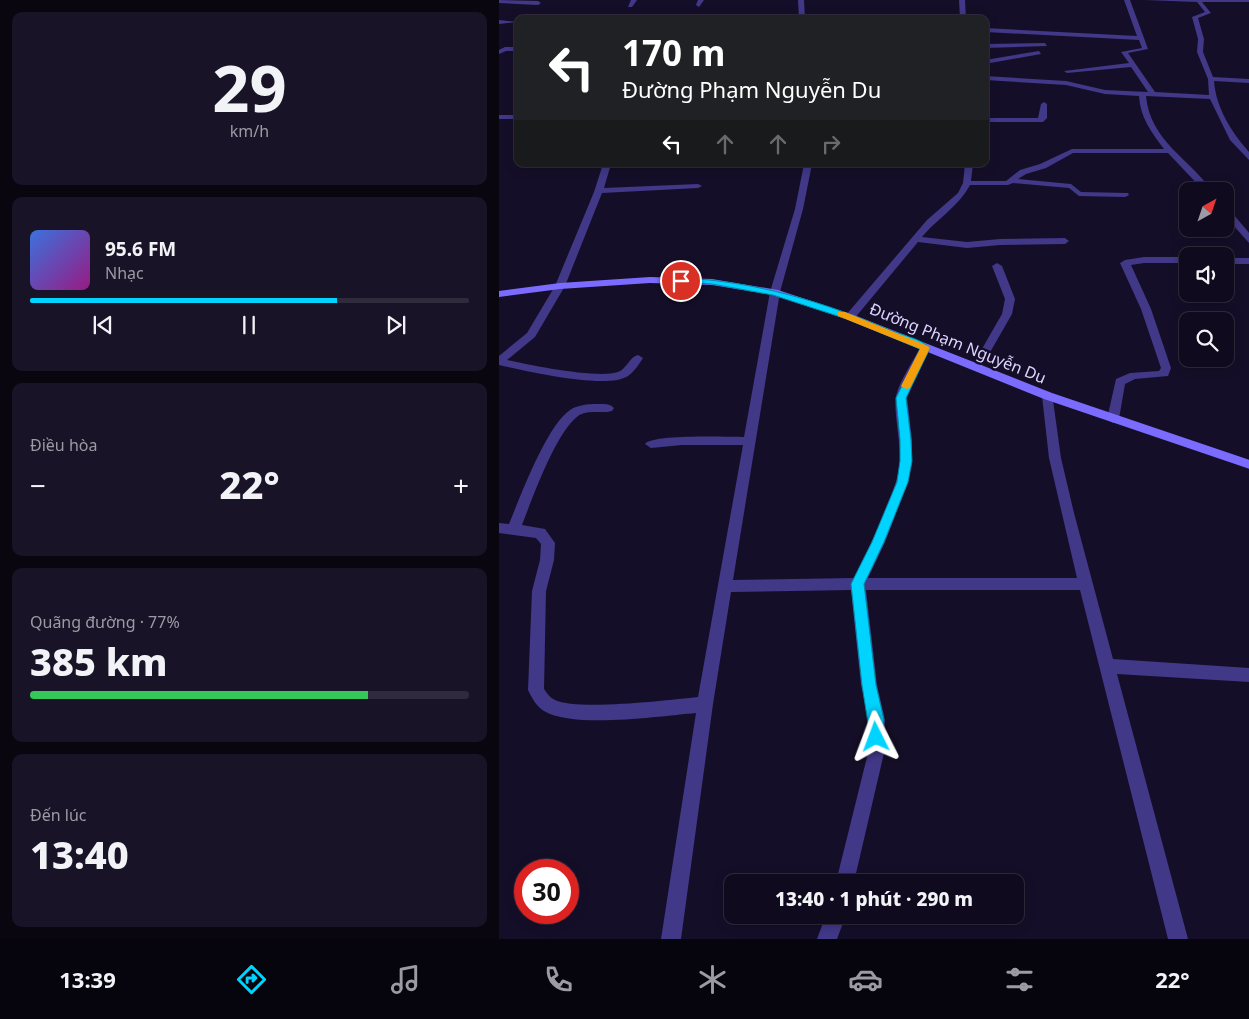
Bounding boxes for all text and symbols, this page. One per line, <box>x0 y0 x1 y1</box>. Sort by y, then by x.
text: 170 m <box>622 29 725 76</box>
icon: left <box>539 35 604 100</box>
text: 29 <box>212 43 287 131</box>
text: Đường Phạm Nguyễn Du <box>622 74 881 104</box>
text: km/h <box>230 120 269 142</box>
icon: left <box>658 130 686 158</box>
icon: ahead <box>711 130 739 158</box>
icon: ahead <box>764 130 792 158</box>
icon: right <box>817 130 845 158</box>
north arrow <box>1179 182 1234 238</box>
map controls <box>1179 182 1234 367</box>
text: 95.6 FM <box>105 236 176 262</box>
button: sound <box>1179 247 1234 302</box>
pin <box>660 260 702 302</box>
text: Nhạc <box>105 262 144 284</box>
icon: arrive <box>667 267 695 295</box>
street label: Đường Phạm Nguyễn Du <box>866 297 1050 389</box>
icon: previous <box>89 311 117 339</box>
icon: pause <box>235 311 263 339</box>
icon: next <box>382 311 410 339</box>
button: search <box>1179 312 1234 367</box>
text: Điều hòa <box>30 434 97 456</box>
text: 22° <box>219 458 280 510</box>
text: − <box>30 466 46 504</box>
text: + <box>453 466 469 504</box>
text: Quãng đường · 77% <box>30 611 180 633</box>
text: 385 km <box>30 635 168 687</box>
position arrow <box>849 710 901 762</box>
text: Đến lúc <box>30 804 86 826</box>
text: 13:40 <box>30 828 129 880</box>
speed limit sign: 30 <box>514 859 579 924</box>
text: 13:40 · 1 phút · 290 m <box>775 886 973 912</box>
icon: directions <box>234 962 269 997</box>
icon: music <box>388 962 423 997</box>
icon: phone <box>541 962 576 997</box>
icon: climate <box>695 962 730 997</box>
icon: car <box>848 962 883 997</box>
icon: filters <box>1002 962 1037 997</box>
text: 13:39 <box>59 964 116 994</box>
text: 22° <box>1155 964 1190 994</box>

